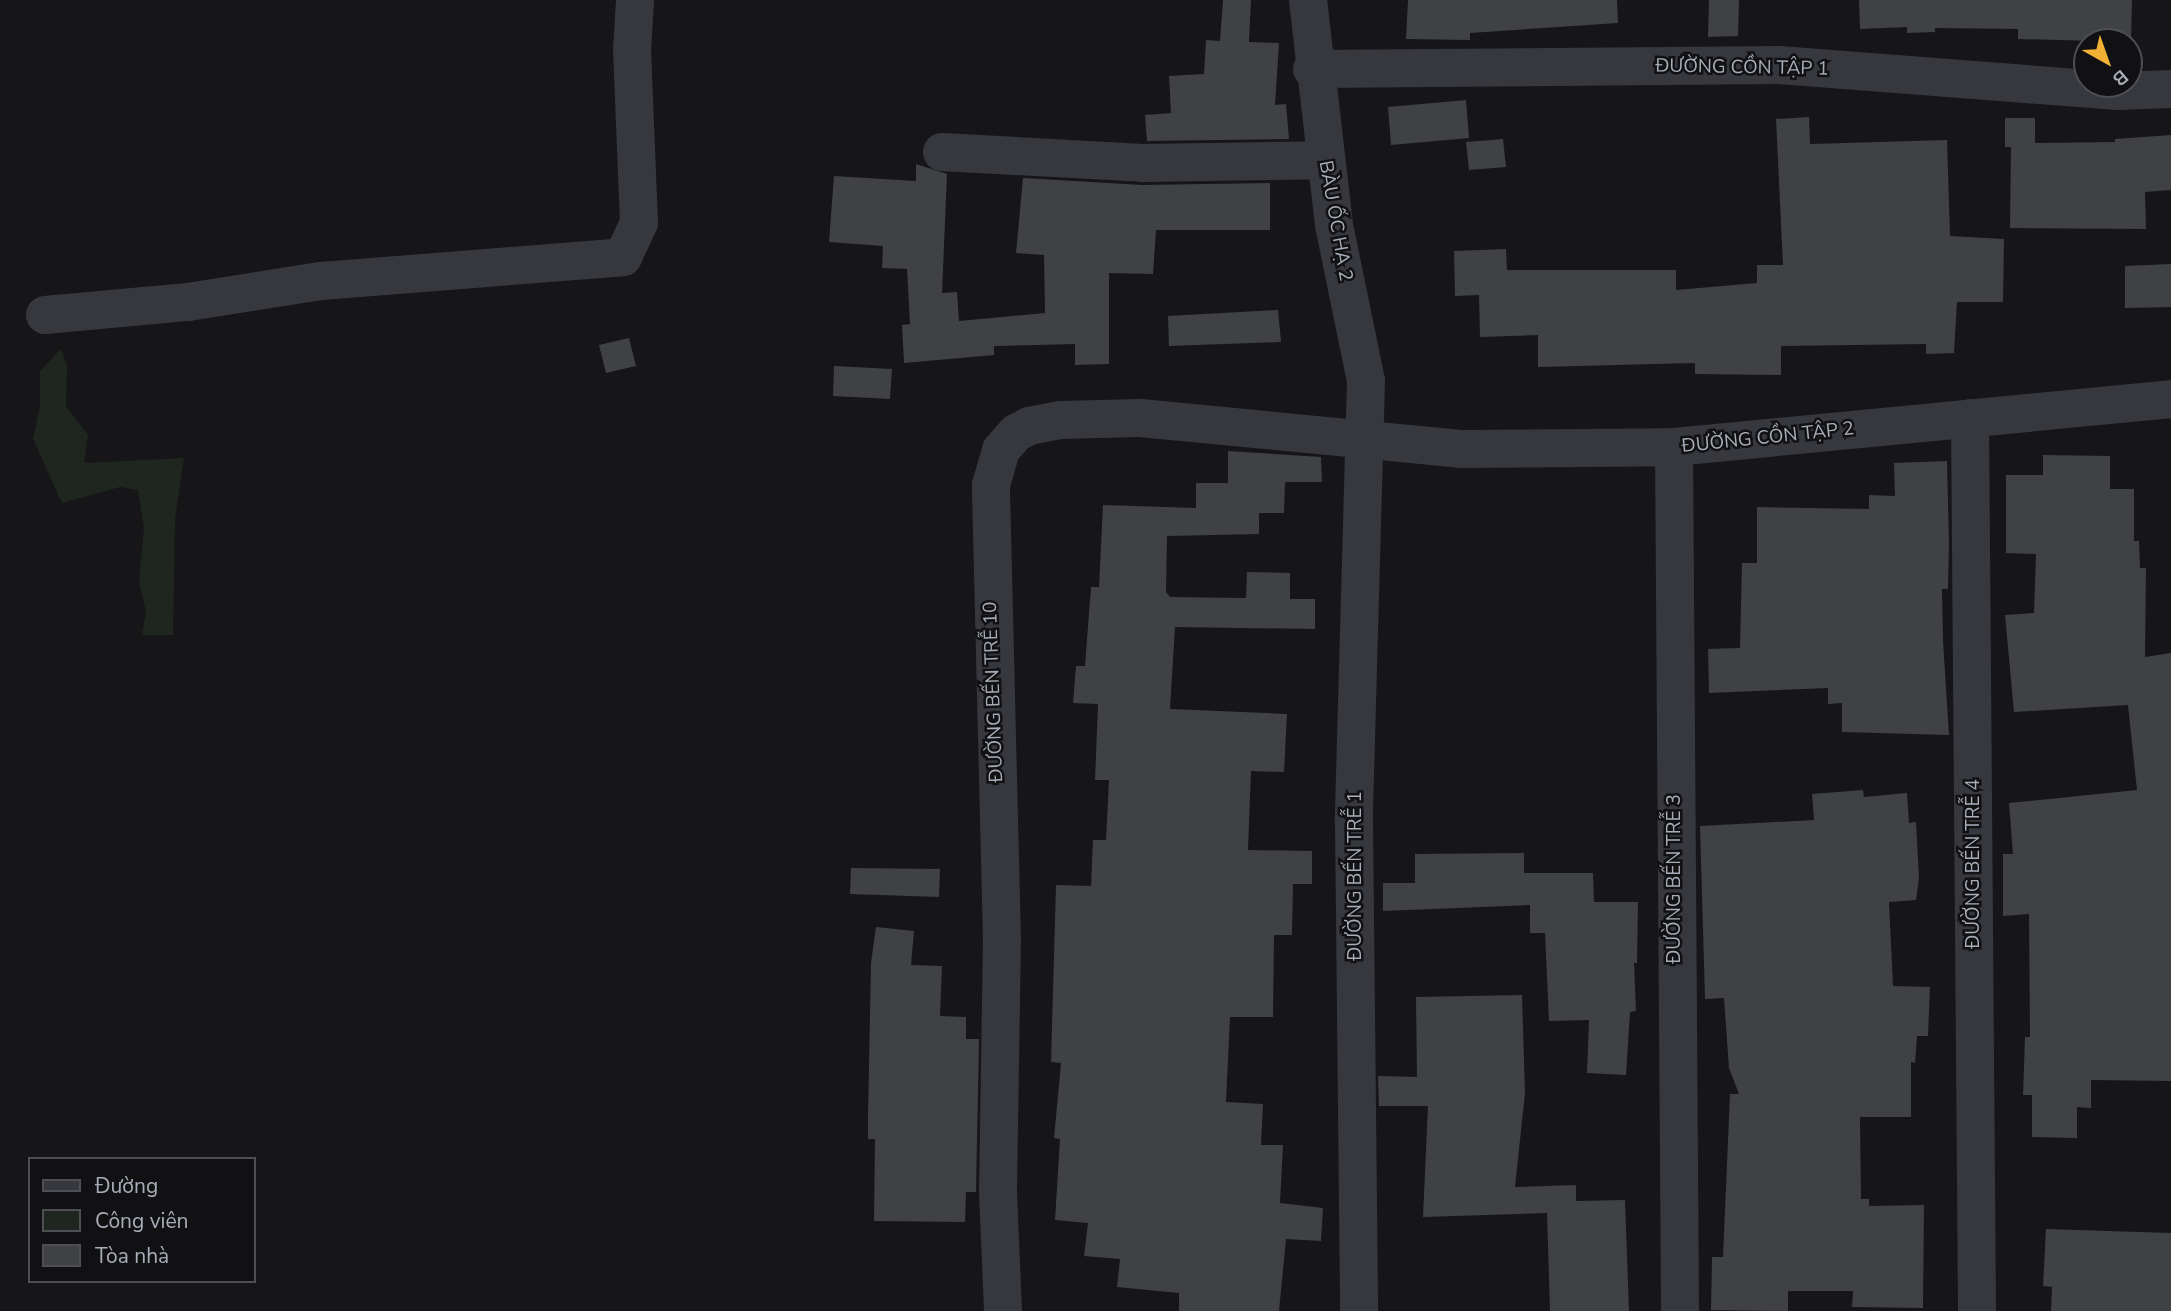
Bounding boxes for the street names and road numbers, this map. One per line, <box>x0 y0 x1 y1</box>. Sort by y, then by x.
street label: ĐƯỜNG CỒN TẬP 1 <box>1655 55 1829 81</box>
street label: BÀU ỐC HẠ 2 <box>1313 159 1357 283</box>
street label: ĐƯỜNG CỒN TẬP 2 <box>1681 418 1855 458</box>
street label: ĐƯỜNG BẾN TRỄ 10 <box>979 601 1009 783</box>
street label: ĐƯỜNG BẾN TRỄ 4 <box>1963 779 1985 949</box>
street label: ĐƯỜNG BẾN TRỄ 1 <box>1345 791 1367 961</box>
street label: ĐƯỜNG BẾN TRỄ 3 <box>1664 794 1686 964</box>

